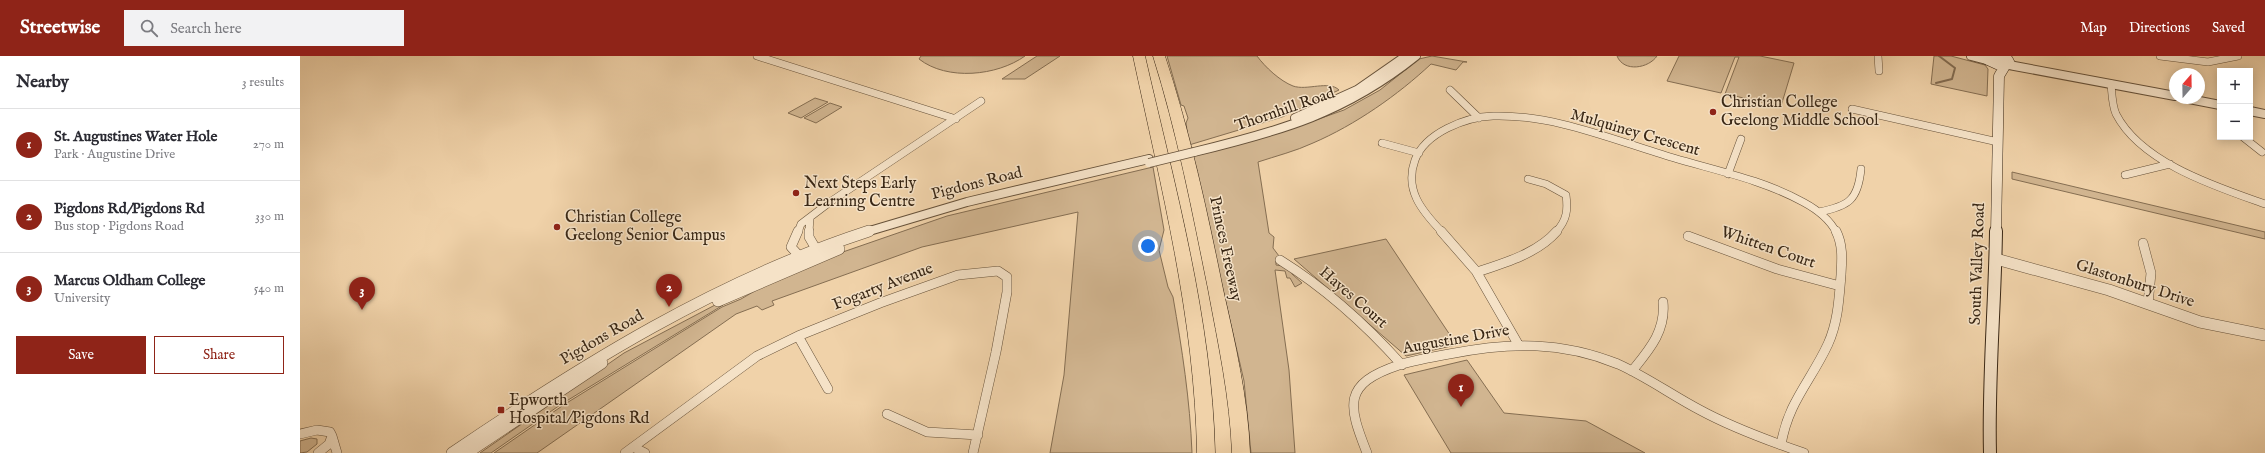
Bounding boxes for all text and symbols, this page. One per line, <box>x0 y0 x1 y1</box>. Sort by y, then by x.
search box <box>124 10 404 46</box>
text: Streetwise <box>20 16 100 40</box>
icon: search <box>138 17 160 39</box>
text: Search here <box>170 19 242 38</box>
text: Map <box>2080 19 2107 37</box>
text: Directions <box>2129 19 2190 37</box>
text: Saved <box>2212 19 2245 37</box>
north arrow <box>2169 68 2205 104</box>
map controls <box>2217 68 2253 140</box>
button: + <box>2217 68 2253 104</box>
text: Nearby <box>16 72 69 93</box>
text: 3 results <box>242 74 284 91</box>
street label: Thornhill Road <box>1232 83 1338 136</box>
place label: Christian College Geelong Middle School <box>1721 93 1879 131</box>
button: − <box>2217 104 2253 140</box>
street label: Mulquiney Crescent <box>1568 105 1702 161</box>
marker: Christian College Geelong Middle School <box>1708 107 1718 117</box>
text: St. Augustines Water Hole <box>54 127 217 146</box>
text: 1 <box>27 136 31 153</box>
text: 270 m <box>253 136 284 153</box>
text: Park · Augustine Drive <box>54 146 175 163</box>
street label: Pigdons Road <box>929 163 1025 205</box>
place label: Next Steps Early Learning Centre <box>804 174 916 212</box>
marker: Next Steps Early Learning Centre <box>791 188 801 198</box>
street label: Princes Freeway <box>1204 195 1246 303</box>
text: Pigdons Rd/Pigdons Rd <box>54 199 204 218</box>
street label: South Valley Road <box>1966 202 1990 326</box>
text: 2 <box>26 208 32 225</box>
text: 330 m <box>255 208 284 225</box>
place label: Christian College Geelong Senior Campus <box>565 208 726 246</box>
text: Bus stop · Pigdons Road <box>54 218 184 235</box>
marker: Christian College Geelong Senior Campus <box>552 222 562 232</box>
street label: Whitten Court <box>1718 222 1818 274</box>
your location <box>1138 236 1158 256</box>
street label: Glastonbury Drive <box>2073 255 2197 313</box>
street label: Fogarty Avenue <box>830 259 936 315</box>
street label: Hayes Court <box>1315 263 1392 334</box>
text: Marcus Oldham College <box>54 271 205 290</box>
pin: 2 <box>656 274 682 307</box>
pin: 3 <box>349 277 375 310</box>
text: 3 <box>27 280 31 297</box>
text: 540 m <box>254 280 284 297</box>
text: University <box>54 290 110 307</box>
street label: Pigdons Road <box>557 306 648 370</box>
street label: Augustine Drive <box>1400 321 1511 359</box>
button: Save <box>16 336 146 374</box>
button: Share <box>154 336 284 374</box>
pin: 1 <box>1448 374 1474 407</box>
place label: Epworth Hospital/Pigdons Rd <box>509 391 650 429</box>
marker: Epworth Hospital/Pigdons Rd <box>496 405 506 415</box>

